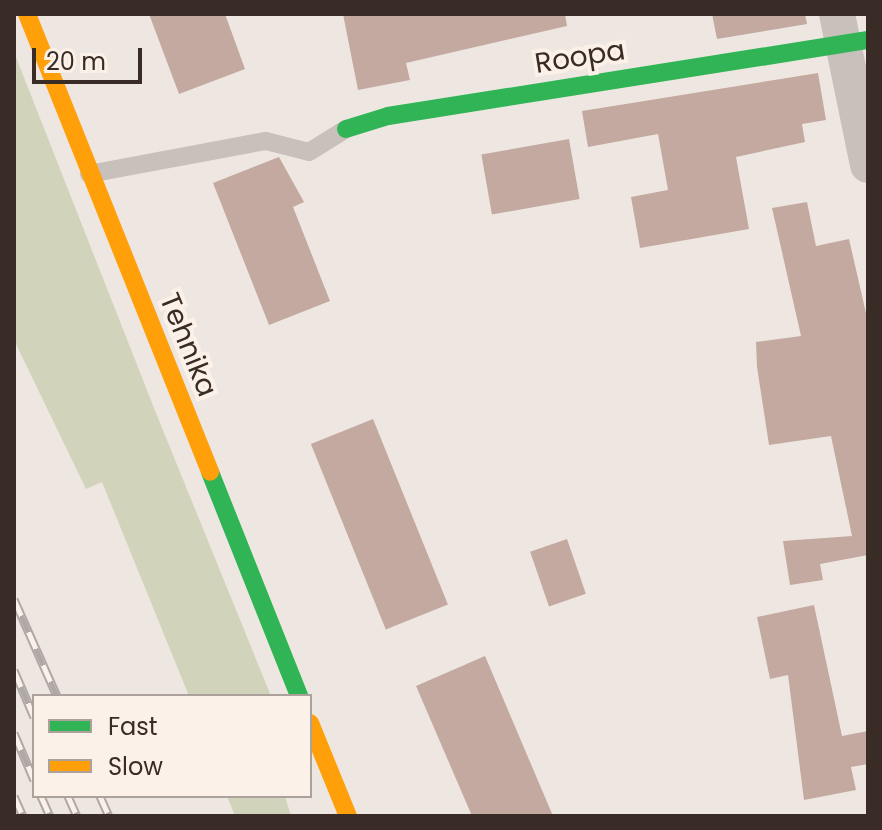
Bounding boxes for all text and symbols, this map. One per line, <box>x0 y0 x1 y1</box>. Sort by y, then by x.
scale bar <box>36 32 146 82</box>
street label: Roopa <box>533 33 627 81</box>
text: 20 m <box>46 45 106 78</box>
street label: Tehnika <box>152 288 224 402</box>
legend <box>32 694 312 798</box>
text: Fast <box>108 710 158 743</box>
text: Slow <box>108 750 163 783</box>

